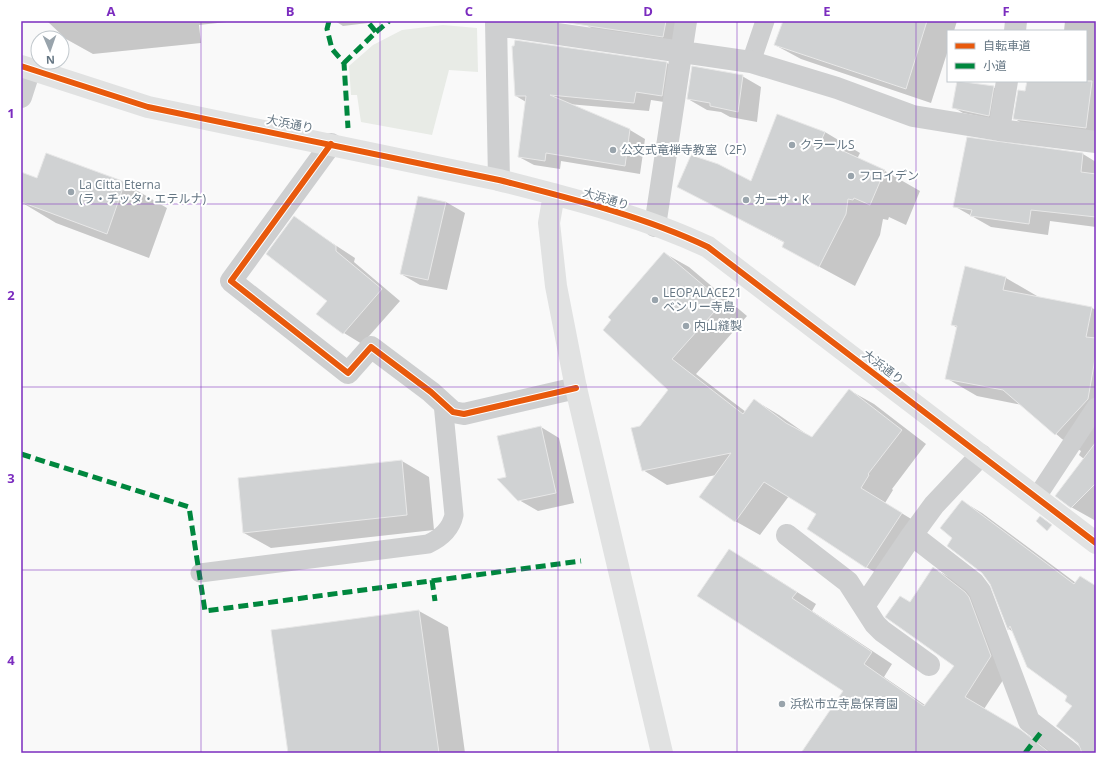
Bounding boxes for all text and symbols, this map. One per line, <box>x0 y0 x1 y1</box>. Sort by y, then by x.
text: A <box>107 2 116 20</box>
text: B <box>286 2 295 20</box>
text: C <box>465 2 473 20</box>
text: D <box>643 2 653 20</box>
text: E <box>823 2 831 20</box>
text: F <box>1002 2 1010 20</box>
north arrow <box>30 30 70 70</box>
legend <box>947 30 1087 82</box>
text: 自転車道 <box>983 37 1031 54</box>
text: N <box>46 53 55 68</box>
text: 小道 <box>983 57 1007 74</box>
text: 1 <box>7 104 15 122</box>
street label: 大浜通り <box>265 111 315 136</box>
place label: クラールS <box>800 136 855 153</box>
marker: クラールS <box>787 140 797 150</box>
place label: 公文式竜禅寺教室（2F） <box>621 141 754 158</box>
marker: 公文式竜禅寺教室（2F） <box>608 145 618 155</box>
place label: フロイデン <box>859 167 919 184</box>
marker: フロイデン <box>846 171 856 181</box>
place label: La Citta Eterna (ラ・チッタ・エテルナ) <box>79 176 207 207</box>
street label: 大浜通り <box>581 183 632 214</box>
marker: La Citta Eterna (ラ・チッタ・エテルナ) <box>66 187 76 197</box>
place label: カーサ・K <box>754 191 810 208</box>
marker: カーサ・K <box>741 195 751 205</box>
place label: LEOPALACE21 ベンリー寺島 <box>663 284 742 315</box>
text: 2 <box>7 286 15 304</box>
marker: LEOPALACE21 ベンリー寺島 <box>650 295 660 305</box>
place label: 内山縫製 <box>694 317 742 334</box>
marker: 内山縫製 <box>681 321 691 331</box>
street label: 大浜通り <box>859 345 908 388</box>
text: 3 <box>7 469 15 487</box>
text: 4 <box>7 651 15 669</box>
place label: 浜松市立寺島保育園 <box>790 695 898 712</box>
marker: 浜松市立寺島保育園 <box>777 699 787 709</box>

